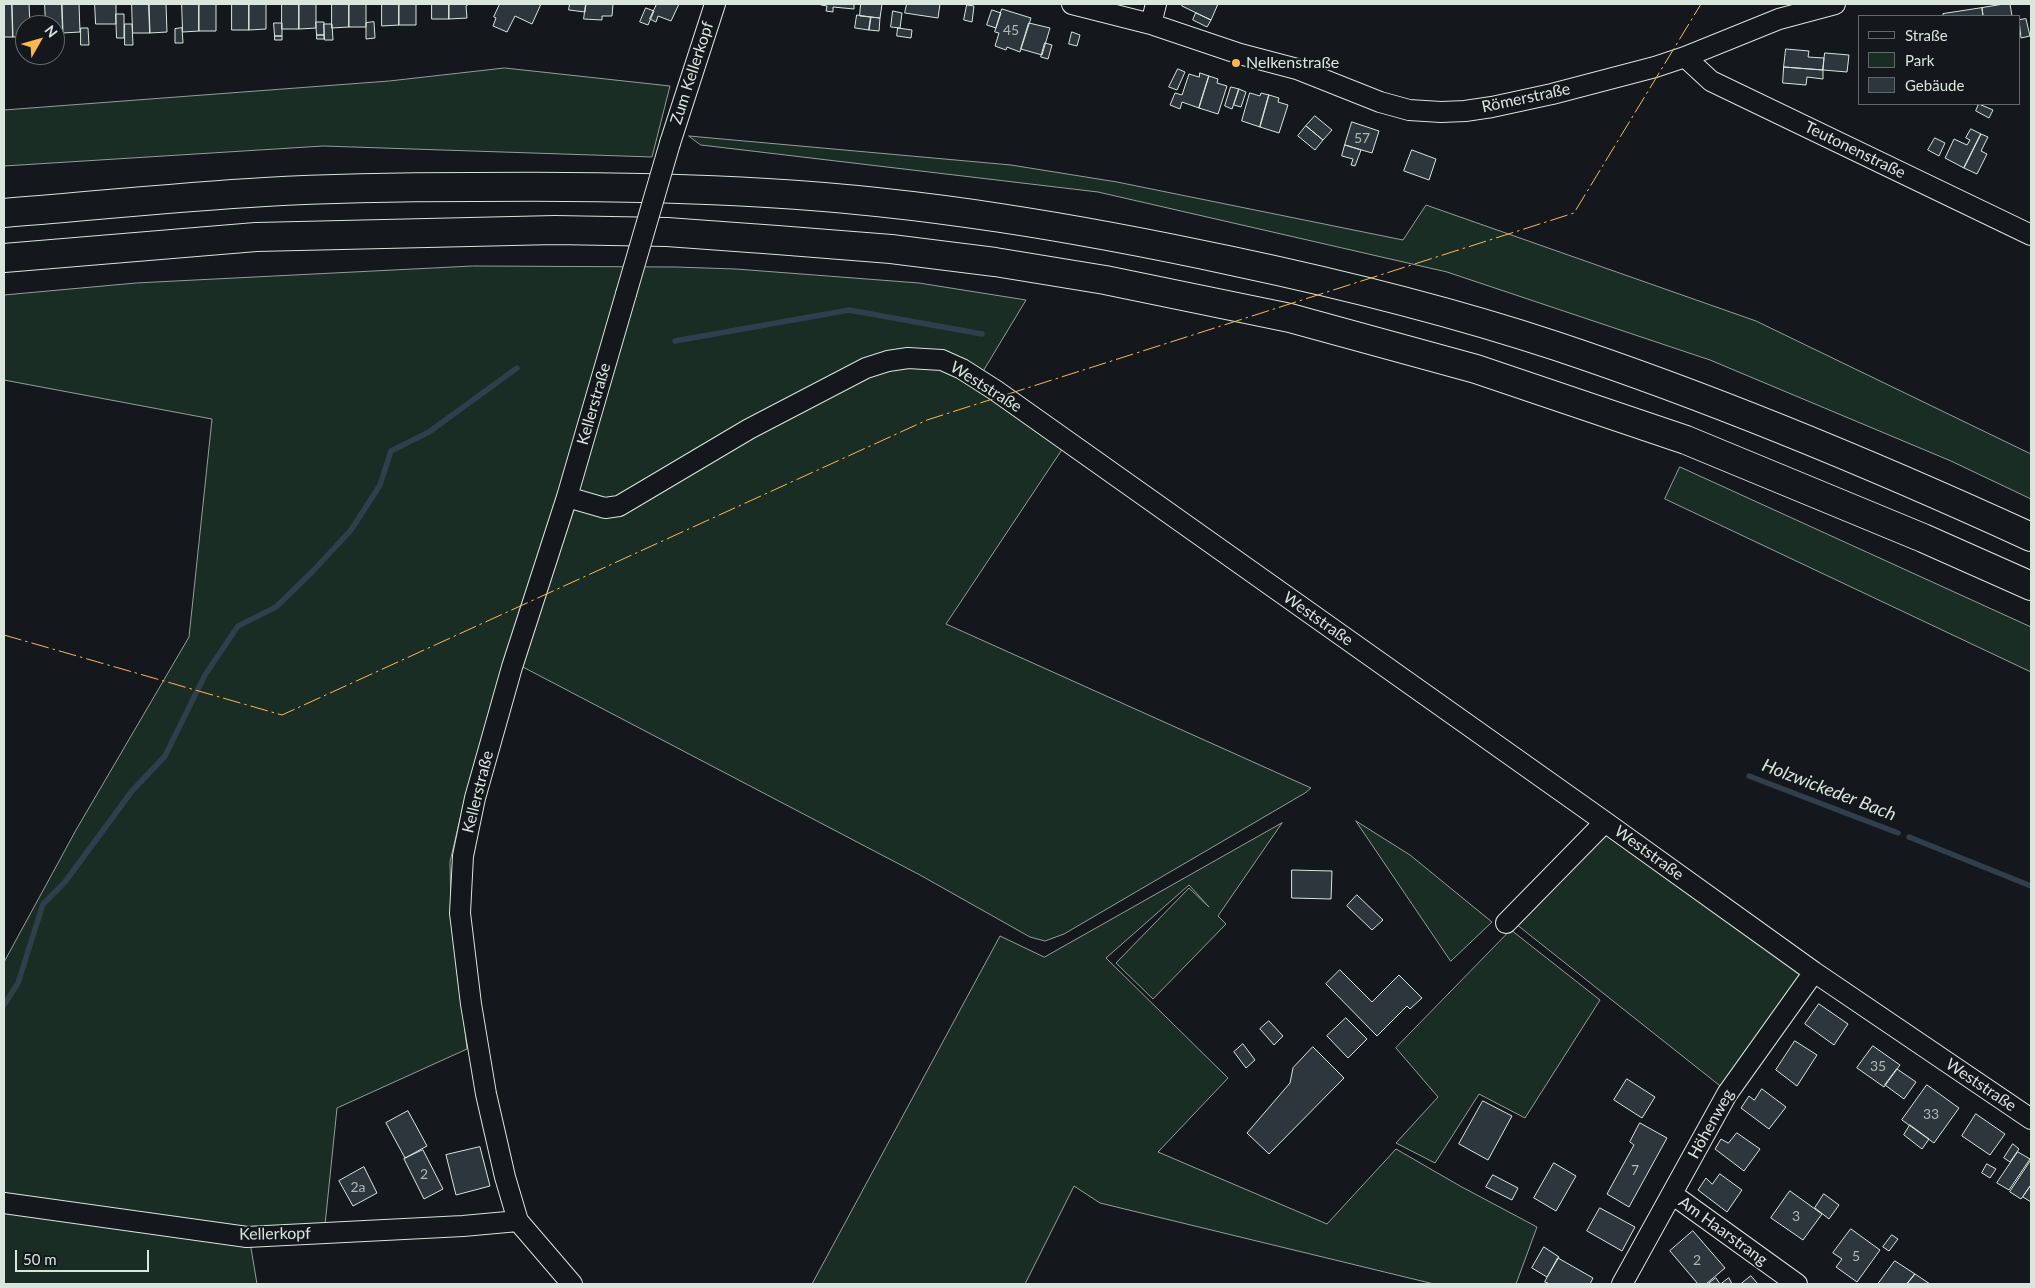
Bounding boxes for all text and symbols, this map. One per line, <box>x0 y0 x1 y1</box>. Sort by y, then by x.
north arrow <box>15 15 65 65</box>
legend <box>1858 15 2020 105</box>
street label: Zum Kellerkopf <box>666 19 718 127</box>
text: N <box>41 22 61 41</box>
house number: 45 <box>1003 22 1019 38</box>
text: Straße <box>1905 26 1948 44</box>
text: Park <box>1905 51 1934 69</box>
place label: Nelkenstraße <box>1246 53 1339 73</box>
marker: Nelkenstraße <box>1230 57 1242 69</box>
text: Gebäude <box>1905 76 1964 94</box>
street label: Römerstraße <box>1480 79 1572 117</box>
street label: Teutonenstraße <box>1801 117 1909 183</box>
house number: 57 <box>1354 130 1370 146</box>
street label: Weststraße <box>947 357 1025 417</box>
street label: Kellerstraße <box>573 361 615 447</box>
street label: Weststraße <box>1279 588 1357 650</box>
street label: Kellerstraße <box>458 749 498 835</box>
water label: Holzwickeder Bach <box>1759 755 1899 825</box>
street label: Weststraße <box>1611 821 1687 885</box>
street label: Weststraße <box>1942 1054 2020 1116</box>
house number: 35 <box>1870 1058 1886 1074</box>
street label: Höhenweg <box>1684 1086 1738 1162</box>
house number: 33 <box>1923 1106 1939 1122</box>
house number: 7 <box>1631 1162 1639 1178</box>
house number: 2 <box>420 1166 428 1182</box>
house number: 2a <box>350 1179 366 1195</box>
street label: Am Haarstrang <box>1675 1192 1771 1270</box>
house number: 3 <box>1792 1208 1800 1224</box>
street label: Kellerkopf <box>239 1224 311 1244</box>
scale bar <box>18 1240 151 1272</box>
house number: 5 <box>1852 1248 1860 1264</box>
text: 50 m <box>23 1250 57 1268</box>
house number: 2 <box>1693 1252 1701 1268</box>

